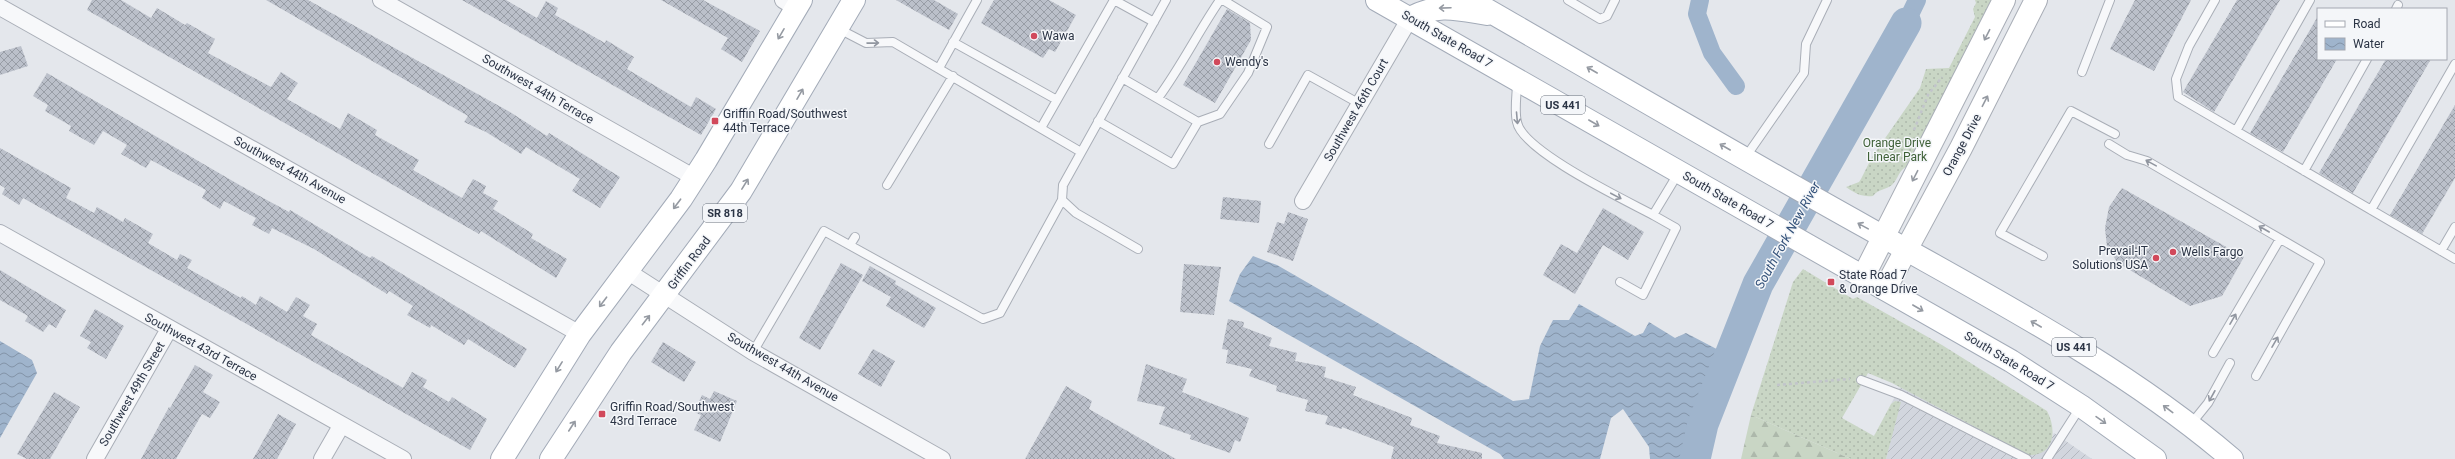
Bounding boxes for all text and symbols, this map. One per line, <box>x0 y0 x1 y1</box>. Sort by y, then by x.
one-way arrow <box>1439 5 1452 12</box>
street label: South State Road 7 <box>1399 7 1495 71</box>
legend <box>2317 8 2447 60</box>
text: Road <box>2353 17 2381 31</box>
one-way arrow <box>777 28 785 40</box>
place label: Wawa <box>1042 29 1075 43</box>
one-way arrow <box>1982 29 1990 41</box>
marker: Wawa <box>1029 31 1039 41</box>
text: Water <box>2353 37 2384 51</box>
one-way arrow <box>866 39 879 47</box>
street label: Southwest 44th Terrace <box>480 51 596 127</box>
place label: Wendy's <box>1225 55 1269 69</box>
street label: Southwest 46th Court <box>1321 56 1391 164</box>
marker: Wendy's <box>1212 57 1222 67</box>
one-way arrow <box>1586 66 1598 74</box>
one-way arrow <box>796 88 804 100</box>
one-way arrow <box>1981 95 1989 107</box>
road number: US 441 <box>1541 96 1585 114</box>
place label: Griffin Road/Southwest 44th Terrace <box>723 107 847 135</box>
one-way arrow <box>1514 111 1521 124</box>
street label: Orange Drive <box>1940 112 1984 178</box>
marker: Griffin Road/Southwest 44th Terrace <box>710 116 720 126</box>
one-way arrow <box>1588 119 1600 127</box>
street label: Southwest 44th Avenue <box>232 133 348 207</box>
park label: Orange Drive Linear Park <box>1863 136 1931 164</box>
one-way arrow <box>1719 143 1731 151</box>
one-way arrow <box>2145 159 2157 167</box>
street label: South State Road 7 <box>1680 168 1776 232</box>
one-way arrow <box>1911 169 1918 181</box>
one-way arrow <box>741 179 749 190</box>
water label: South Fork New River <box>1752 179 1823 291</box>
one-way arrow <box>1610 193 1622 200</box>
one-way arrow <box>672 199 681 210</box>
road number: SR 818 <box>703 204 747 222</box>
one-way arrow <box>1857 221 1869 229</box>
one-way arrow <box>2258 224 2270 232</box>
street label: Griffin Road <box>665 234 713 292</box>
place label: Prevail-IT Solutions USA <box>2072 244 2148 272</box>
place label: Wells Fargo <box>2181 245 2243 259</box>
marker: Wells Fargo <box>2168 247 2178 257</box>
marker: Prevail-IT Solutions USA <box>2151 253 2161 263</box>
place label: State Road 7 & Orange Drive <box>1839 268 1918 296</box>
marker: State Road 7 & Orange Drive <box>1826 277 1836 287</box>
one-way arrow <box>599 296 608 307</box>
one-way arrow <box>1912 305 1924 313</box>
street label: Southwest 43rd Terrace <box>142 310 260 384</box>
one-way arrow <box>642 314 650 325</box>
one-way arrow <box>2229 314 2237 325</box>
one-way arrow <box>2030 319 2042 327</box>
street label: Southwest 44th Avenue <box>725 329 841 405</box>
street label: South State Road 7 <box>1962 329 2057 393</box>
one-way arrow <box>2272 336 2279 348</box>
road number: US 441 <box>2052 338 2096 356</box>
street label: Southwest 49th Street <box>96 339 168 449</box>
one-way arrow <box>555 361 563 372</box>
one-way arrow <box>2208 389 2216 401</box>
place label: Griffin Road/Southwest 43rd Terrace <box>610 400 734 428</box>
one-way arrow <box>2163 405 2174 413</box>
marker: Griffin Road/Southwest 43rd Terrace <box>597 409 607 419</box>
one-way arrow <box>2095 416 2106 424</box>
one-way arrow <box>568 420 576 432</box>

